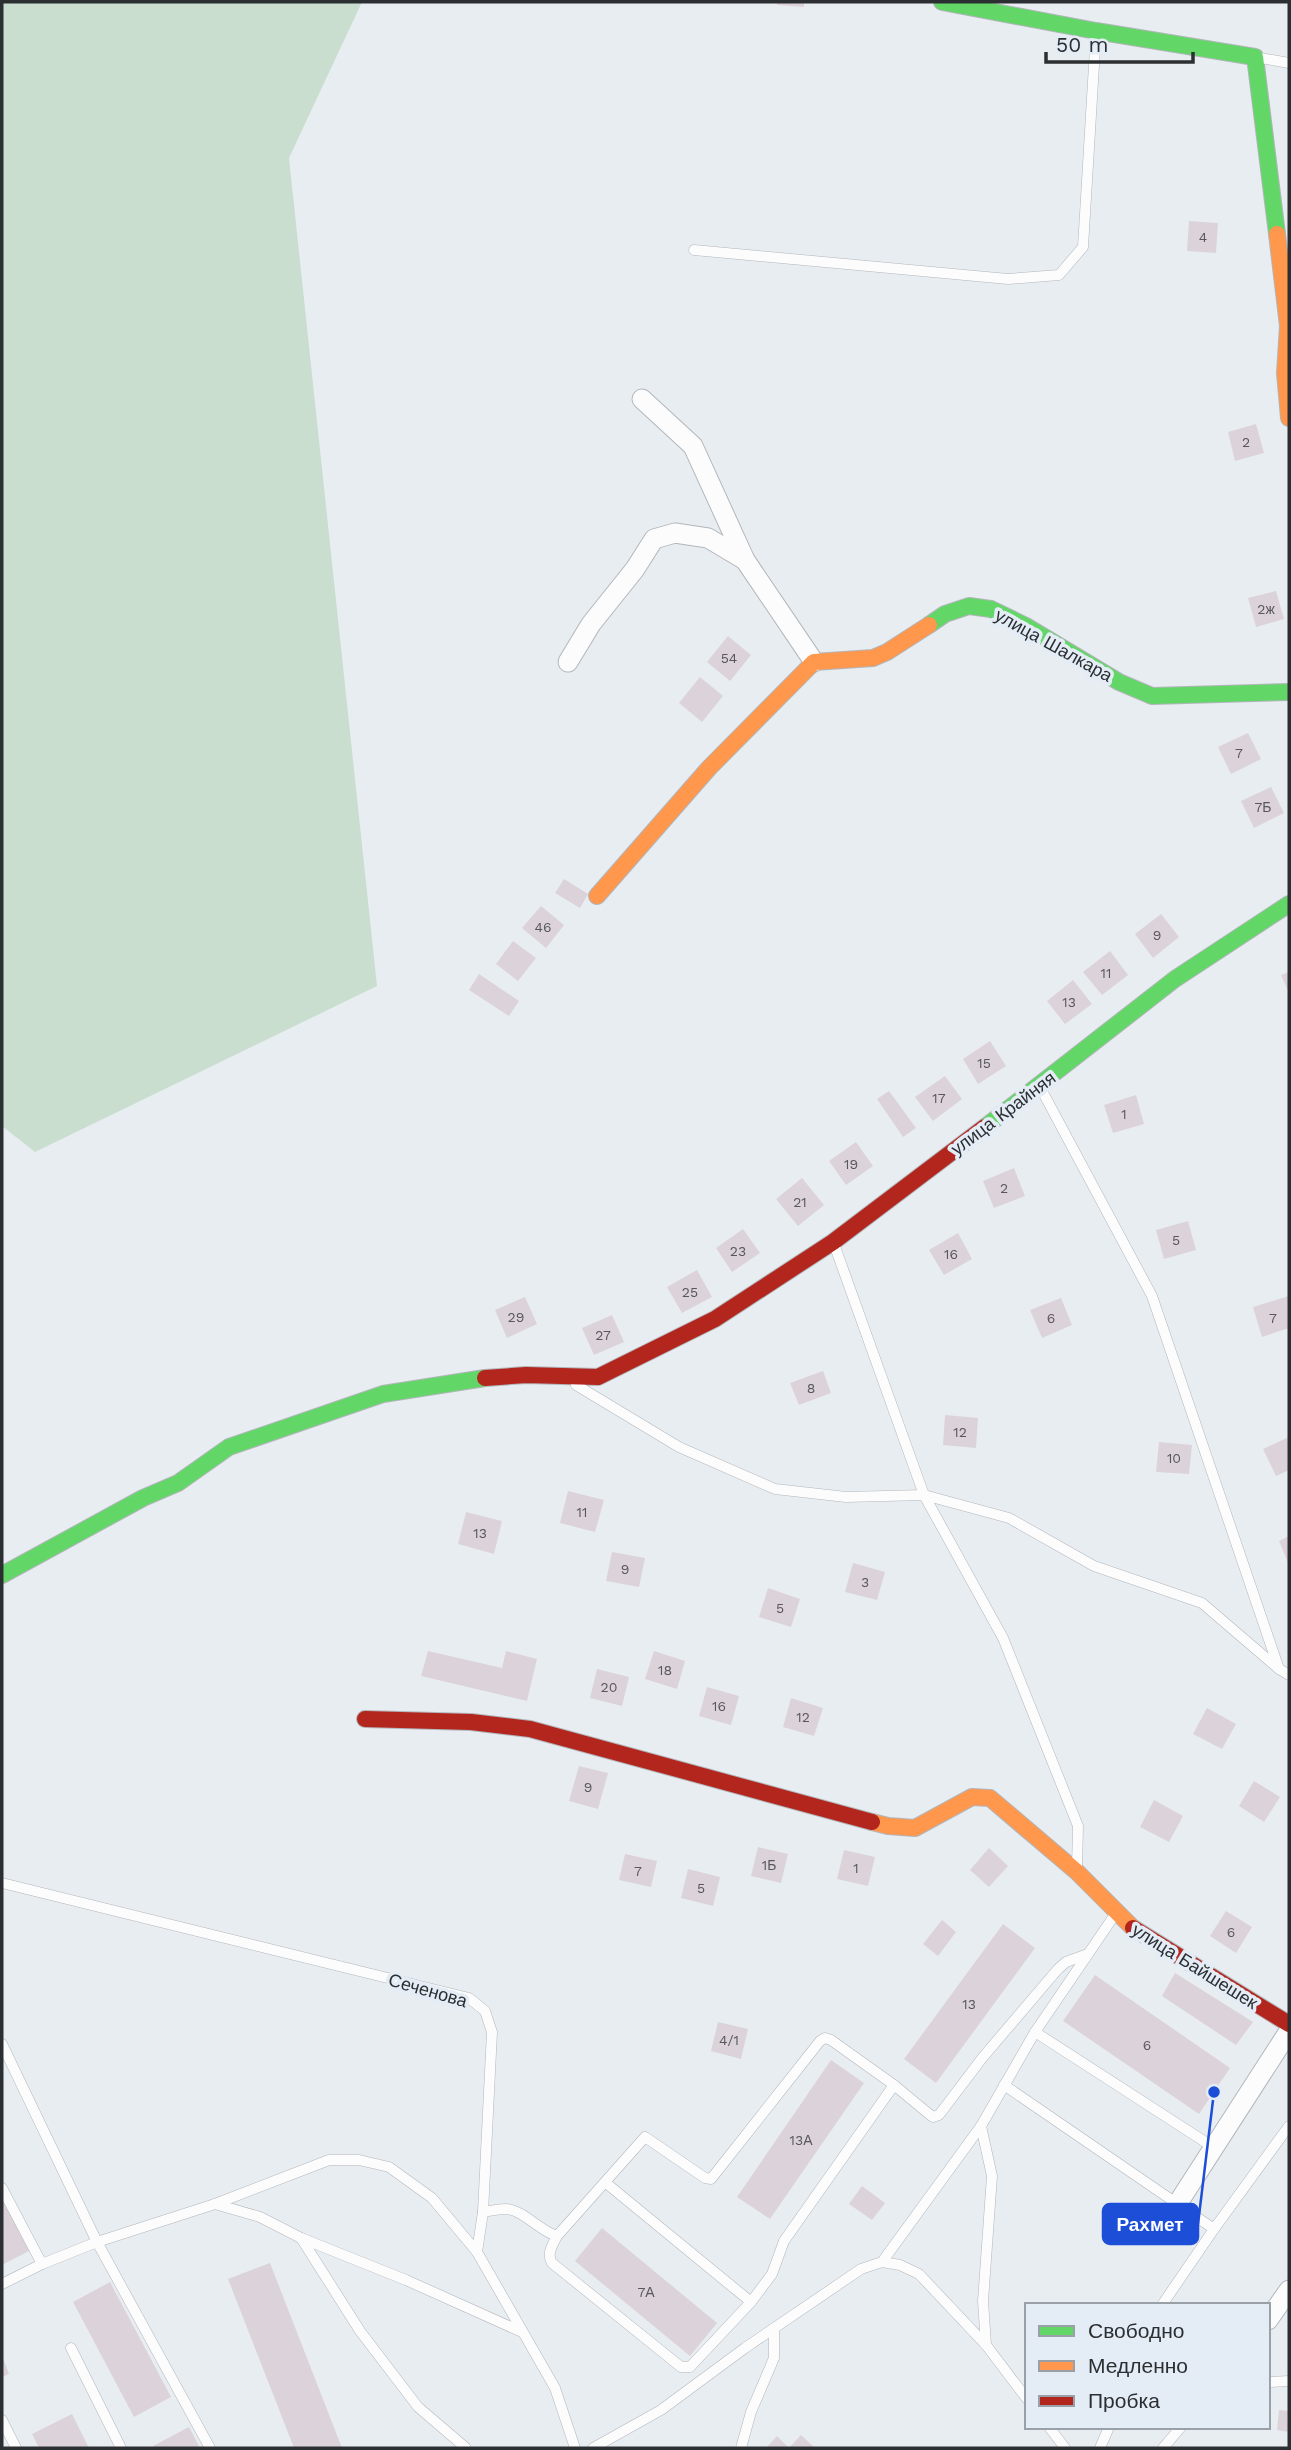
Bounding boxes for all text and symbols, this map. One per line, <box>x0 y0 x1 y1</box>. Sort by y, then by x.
scale bar <box>1046 21 1193 65</box>
text: 50 m <box>1056 32 1108 57</box>
house number: 4 <box>1199 229 1207 245</box>
house number: 2 <box>1242 434 1250 450</box>
house number: 2ж <box>1257 601 1275 617</box>
street label: улица Шалкара <box>992 604 1117 686</box>
house number: 54 <box>721 650 737 666</box>
house number: 7 <box>1235 745 1243 761</box>
house number: 7Б <box>1254 799 1272 815</box>
house number: 46 <box>534 919 552 935</box>
house number: 9 <box>1153 927 1161 943</box>
house number: 11 <box>1101 965 1111 981</box>
house number: 13 <box>1062 994 1076 1010</box>
house number: 15 <box>977 1055 991 1071</box>
street label: улица Крайняя <box>947 1067 1059 1159</box>
house number: 17 <box>932 1090 946 1106</box>
house number: 1 <box>1121 1106 1127 1122</box>
house number: 19 <box>844 1156 858 1172</box>
house number: 2 <box>1000 1180 1008 1196</box>
house number: 21 <box>793 1194 807 1210</box>
house number: 5 <box>1172 1232 1180 1248</box>
house number: 23 <box>730 1243 746 1259</box>
house number: 16 <box>944 1246 958 1262</box>
house number: 25 <box>682 1284 698 1300</box>
house number: 29 <box>508 1309 524 1325</box>
house number: 6 <box>1047 1310 1055 1326</box>
house number: 7 <box>1269 1310 1277 1326</box>
house number: 27 <box>595 1327 611 1343</box>
house number: 8 <box>807 1380 815 1396</box>
house number: 12 <box>953 1424 967 1440</box>
house number: 10 <box>1167 1450 1181 1466</box>
house number: 11 <box>577 1504 587 1520</box>
house number: 13 <box>473 1525 487 1541</box>
house number: 9 <box>621 1561 629 1577</box>
house number: 3 <box>861 1574 869 1590</box>
house number: 5 <box>776 1600 784 1616</box>
house number: 18 <box>658 1662 672 1678</box>
house number: 20 <box>601 1679 617 1695</box>
house number: 16 <box>712 1698 726 1714</box>
house number: 12 <box>796 1709 810 1725</box>
house number: 9 <box>584 1779 592 1795</box>
house number: 1Б <box>762 1857 776 1873</box>
house number: 1 <box>853 1860 859 1876</box>
house number: 7 <box>634 1863 642 1879</box>
house number: 5 <box>697 1880 705 1896</box>
street label: улица Байшешек <box>1128 1919 1262 2013</box>
house number: 6 <box>1227 1924 1235 1940</box>
street label: Сеченова <box>386 1969 471 2012</box>
house number: 13 <box>962 1996 976 2012</box>
house number: 4/1 <box>719 2032 739 2048</box>
house number: 6 <box>1143 2037 1151 2053</box>
house number: 13А <box>790 2132 813 2148</box>
callout: Рахмет <box>1103 2204 1198 2244</box>
text: Рахмет <box>1116 2213 1184 2236</box>
house number: 7А <box>637 2284 655 2300</box>
legend <box>1025 2303 1270 2429</box>
text: Свободно <box>1088 2318 1185 2343</box>
text: Медленно <box>1088 2353 1188 2378</box>
text: Пробка <box>1088 2388 1160 2413</box>

